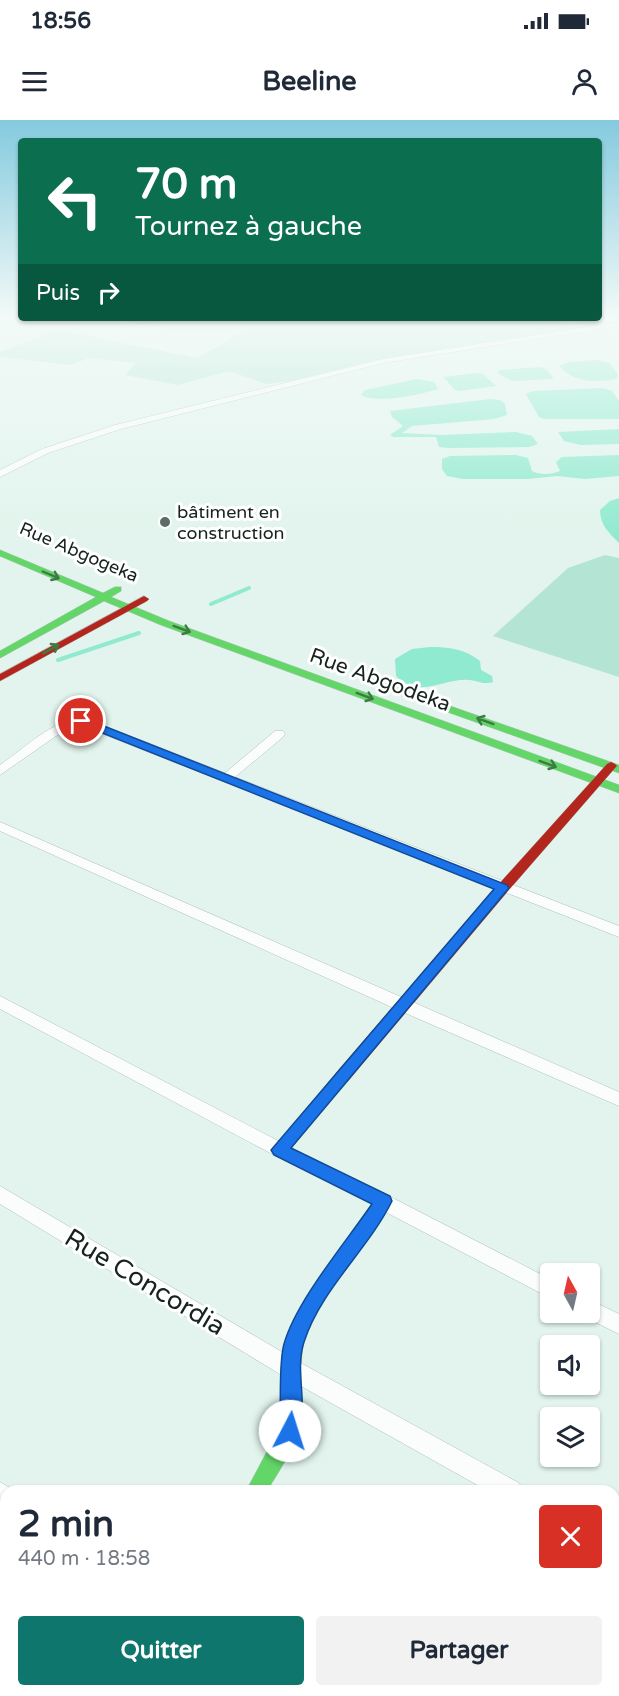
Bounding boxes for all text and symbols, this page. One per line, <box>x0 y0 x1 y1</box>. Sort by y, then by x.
text: 18:56 <box>30 8 91 34</box>
icon: menu <box>18 65 51 98</box>
text: Beeline <box>262 65 357 98</box>
icon: person <box>568 65 601 98</box>
text: 70 m <box>135 159 237 210</box>
icon: left <box>36 162 114 240</box>
text: Tournez à gauche <box>135 210 362 243</box>
icon: right <box>92 276 125 309</box>
text: Puis <box>36 280 80 306</box>
place label: bâtiment en construction <box>177 501 285 544</box>
marker: bâtiment en construction <box>158 515 172 529</box>
street label: Rue Abgogeka <box>16 517 142 587</box>
one-way arrow <box>41 570 59 581</box>
one-way arrow <box>172 624 191 635</box>
one-way arrow <box>42 643 59 655</box>
street label: Rue Abgodeka <box>306 643 454 717</box>
one-way arrow <box>355 692 374 703</box>
pin <box>55 695 106 746</box>
icon: arrive <box>64 704 97 737</box>
one-way arrow <box>476 715 495 726</box>
one-way arrow <box>538 759 557 770</box>
street label: Rue Concordia <box>59 1222 231 1342</box>
north arrow <box>540 1263 600 1323</box>
map controls <box>540 1263 600 1467</box>
button: sound <box>540 1335 600 1395</box>
position arrow <box>258 1399 322 1463</box>
button: layers <box>540 1407 600 1467</box>
text: 2 min <box>18 1503 114 1546</box>
button: close <box>539 1505 602 1568</box>
text: 440 m · 18:58 <box>18 1547 150 1571</box>
button: Quitter <box>18 1616 304 1685</box>
button: Partager <box>316 1616 602 1685</box>

